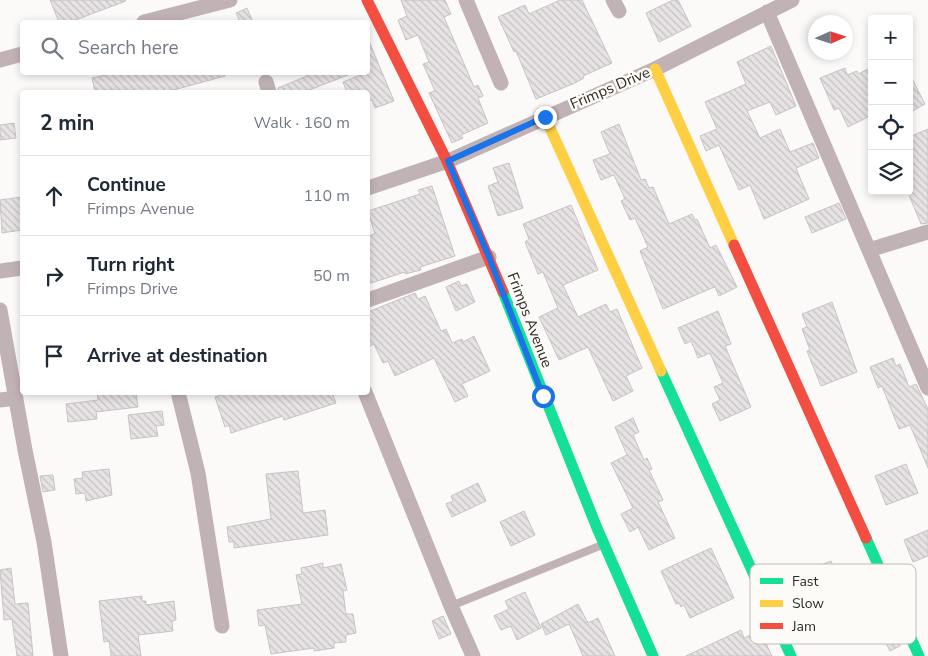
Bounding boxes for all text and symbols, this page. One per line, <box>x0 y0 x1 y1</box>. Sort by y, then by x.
north arrow <box>808 15 853 60</box>
map controls <box>868 15 913 195</box>
button: + <box>868 15 913 60</box>
search box <box>20 20 370 75</box>
icon: search <box>38 34 66 62</box>
text: Search here <box>78 35 179 61</box>
button: − <box>868 60 913 105</box>
street label: Frimps Drive <box>567 62 653 114</box>
button: locate <box>868 105 913 150</box>
route end <box>534 106 557 129</box>
text: 2 min <box>40 109 94 137</box>
text: Walk · 160 m <box>254 112 350 134</box>
button: layers <box>868 150 913 195</box>
text: Continue <box>87 172 166 198</box>
icon: ahead <box>40 182 68 210</box>
text: 110 m <box>303 185 350 207</box>
text: Frimps Avenue <box>87 198 194 220</box>
text: Turn right <box>87 252 174 278</box>
icon: right <box>40 262 68 290</box>
text: 50 m <box>313 265 350 287</box>
street label: Frimps Avenue <box>503 269 557 371</box>
text: Frimps Drive <box>87 278 178 300</box>
icon: arrive <box>40 342 68 370</box>
text: Arrive at destination <box>87 343 268 369</box>
route start <box>532 385 555 408</box>
legend <box>750 564 916 644</box>
text: Fast <box>792 572 818 591</box>
text: Slow <box>792 594 824 613</box>
text: Jam <box>791 617 816 636</box>

